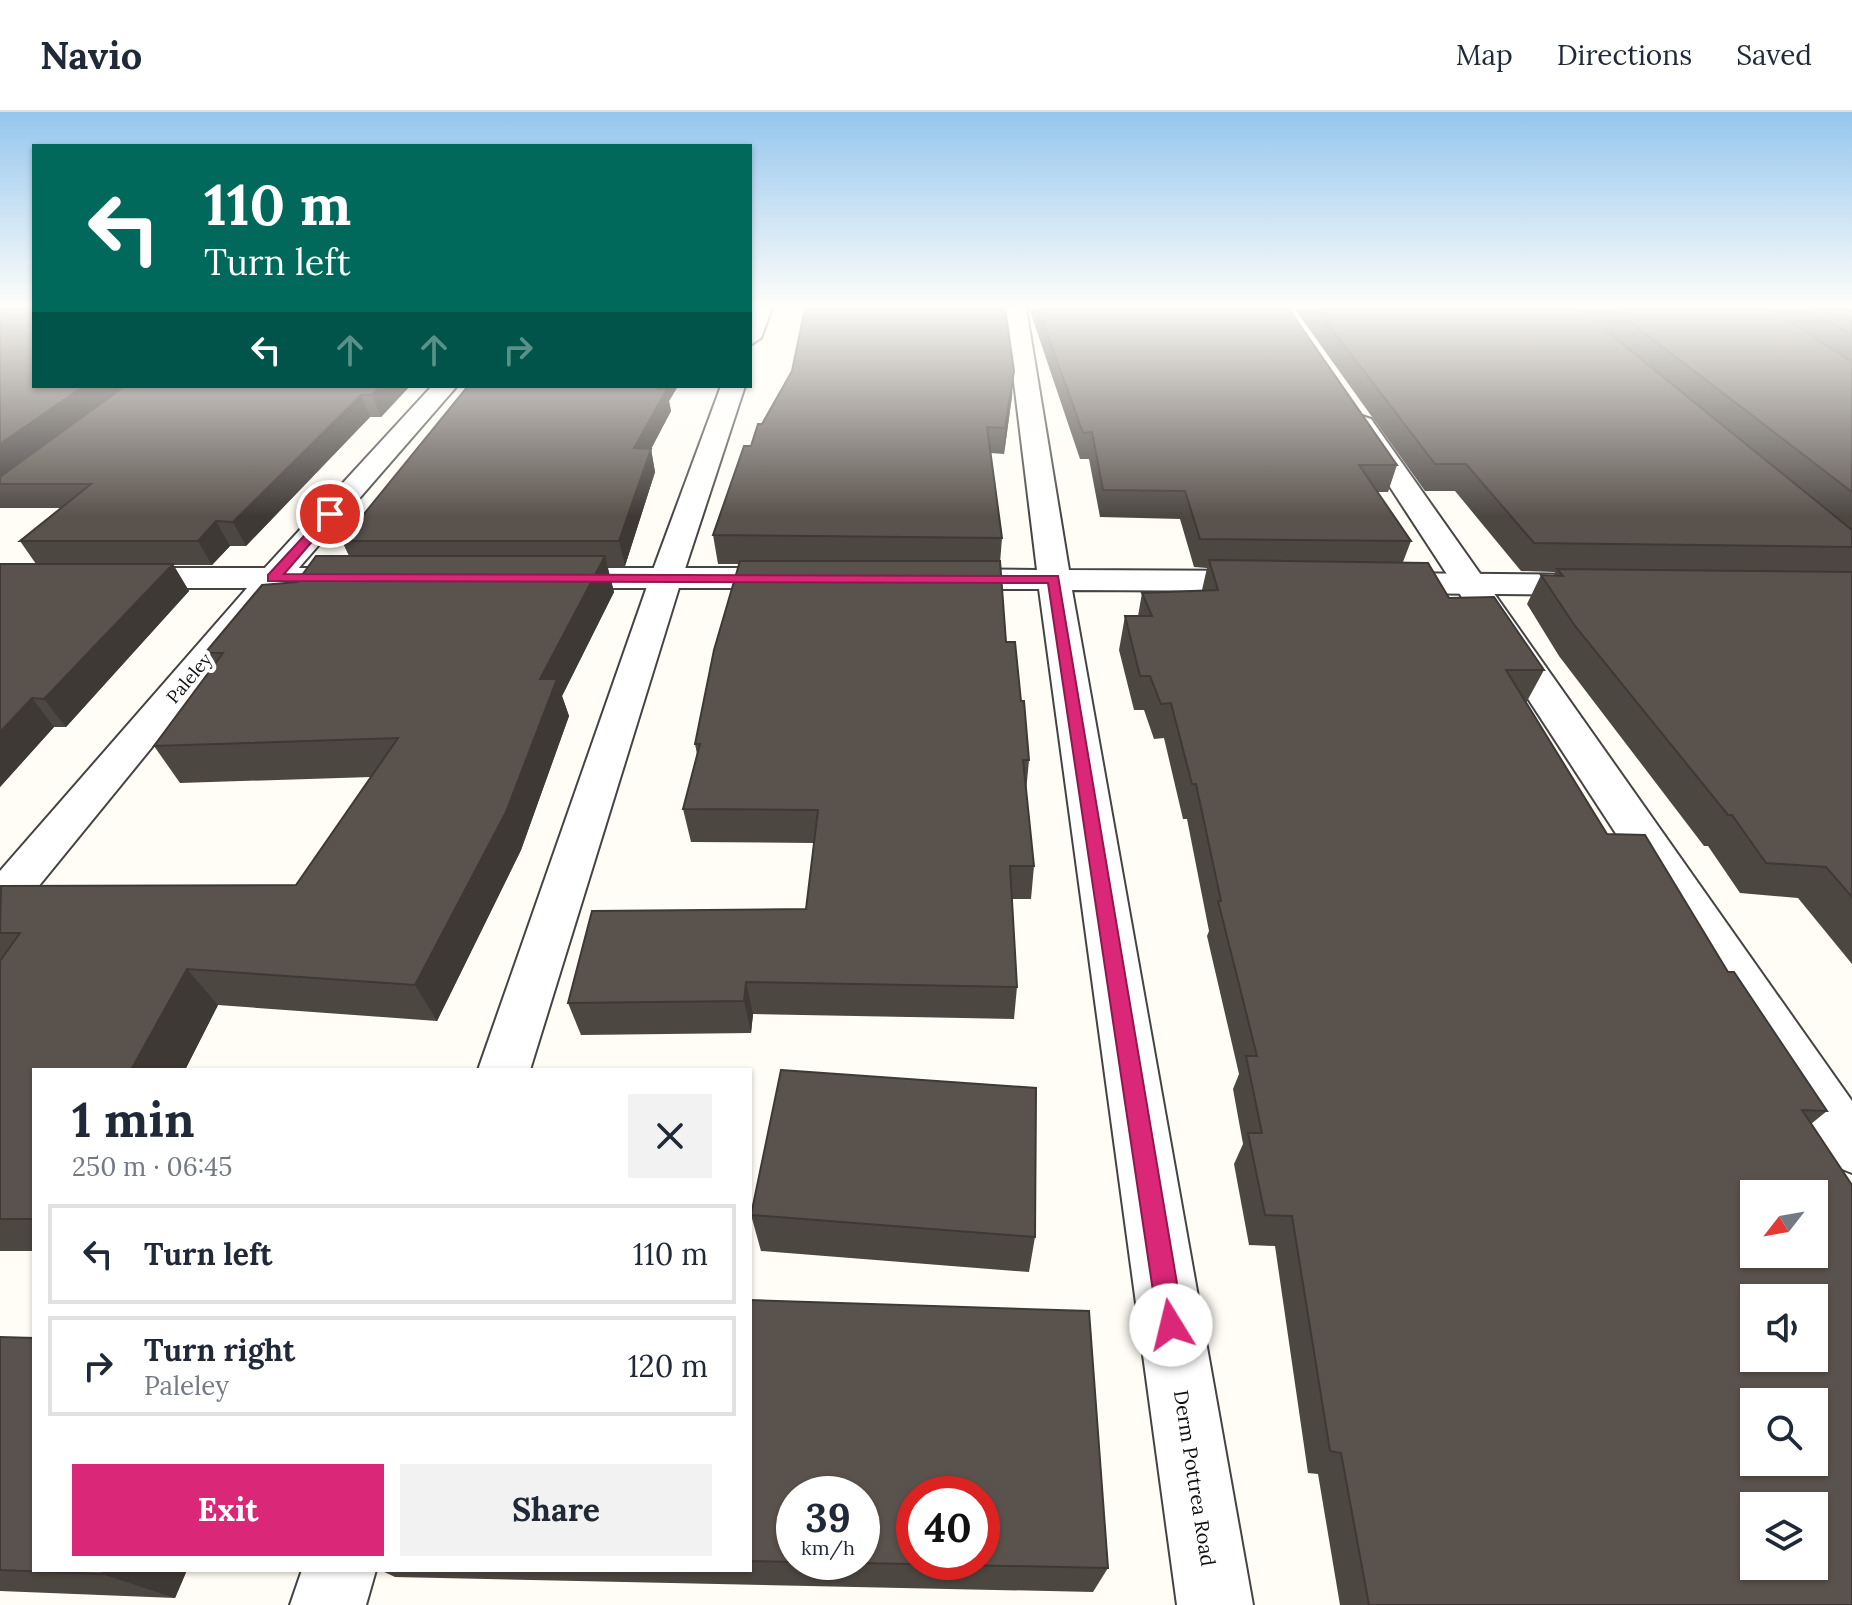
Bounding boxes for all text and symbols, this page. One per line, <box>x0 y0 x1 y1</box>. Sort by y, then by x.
text: Navio <box>40 31 142 79</box>
text: Map <box>1456 37 1513 73</box>
text: Directions <box>1557 37 1692 73</box>
text: Saved <box>1736 37 1812 73</box>
text: 110 m <box>204 169 351 240</box>
icon: left <box>72 176 176 280</box>
text: Turn left <box>204 239 351 285</box>
icon: left <box>244 328 288 372</box>
icon: ahead <box>328 328 372 372</box>
icon: ahead <box>412 328 456 372</box>
icon: right <box>496 328 540 372</box>
pin <box>296 480 364 548</box>
icon: arrive <box>308 492 352 536</box>
street label: Paleley <box>161 648 217 708</box>
text: 1 min <box>72 1089 195 1150</box>
button: close <box>628 1094 712 1178</box>
text: 250 m · 06:45 <box>72 1150 232 1183</box>
north arrow <box>1740 1180 1828 1268</box>
map controls <box>1740 1180 1828 1580</box>
icon: left <box>76 1232 120 1276</box>
text: Turn left <box>144 1235 272 1273</box>
text: 110 m <box>633 1235 708 1273</box>
position arrow <box>1129 1283 1213 1367</box>
button: sound <box>1740 1284 1828 1372</box>
text: Turn right <box>144 1331 295 1369</box>
icon: right <box>76 1344 120 1388</box>
text: 120 m <box>628 1347 708 1385</box>
text: Paleley <box>144 1369 229 1402</box>
street label: Derm Pottrea Road <box>1169 1388 1221 1568</box>
button: search <box>1740 1388 1828 1476</box>
button: Exit <box>72 1464 384 1556</box>
button: Share <box>400 1464 712 1556</box>
speed limit sign: 40 <box>896 1476 1000 1580</box>
text: 39 <box>805 1492 851 1543</box>
button: layers <box>1740 1492 1828 1580</box>
text: km/h <box>801 1535 855 1560</box>

